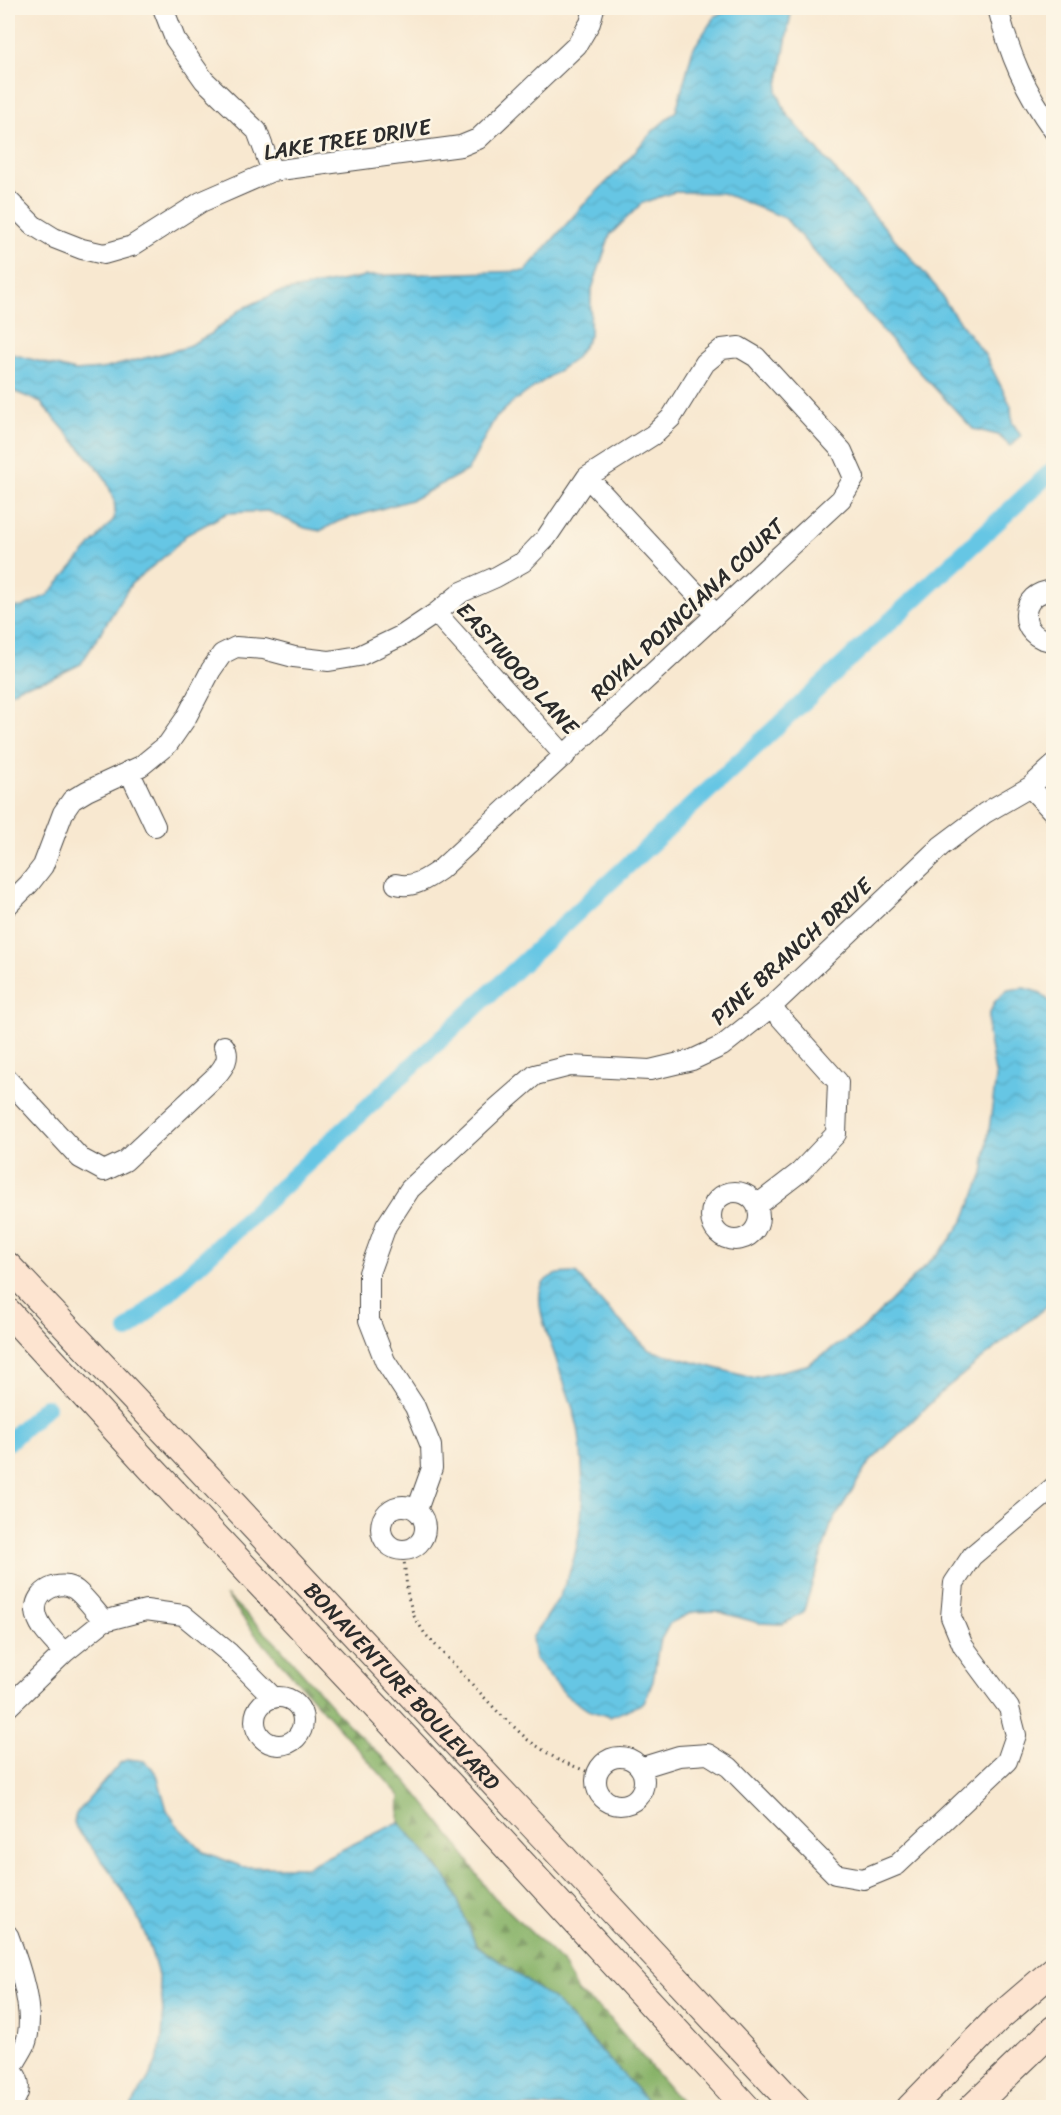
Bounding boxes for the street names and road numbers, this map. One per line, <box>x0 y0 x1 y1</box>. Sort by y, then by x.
street label: LAKE TREE DRIVE <box>261 107 435 172</box>
street label: ROYAL POINCIANA COURT <box>581 507 795 711</box>
street label: EASTWOOD LANE <box>447 592 590 746</box>
street label: PINE BRANCH DRIVE <box>701 866 883 1035</box>
street label: BONAVENTURE BOULEVARD <box>294 1572 510 1800</box>

